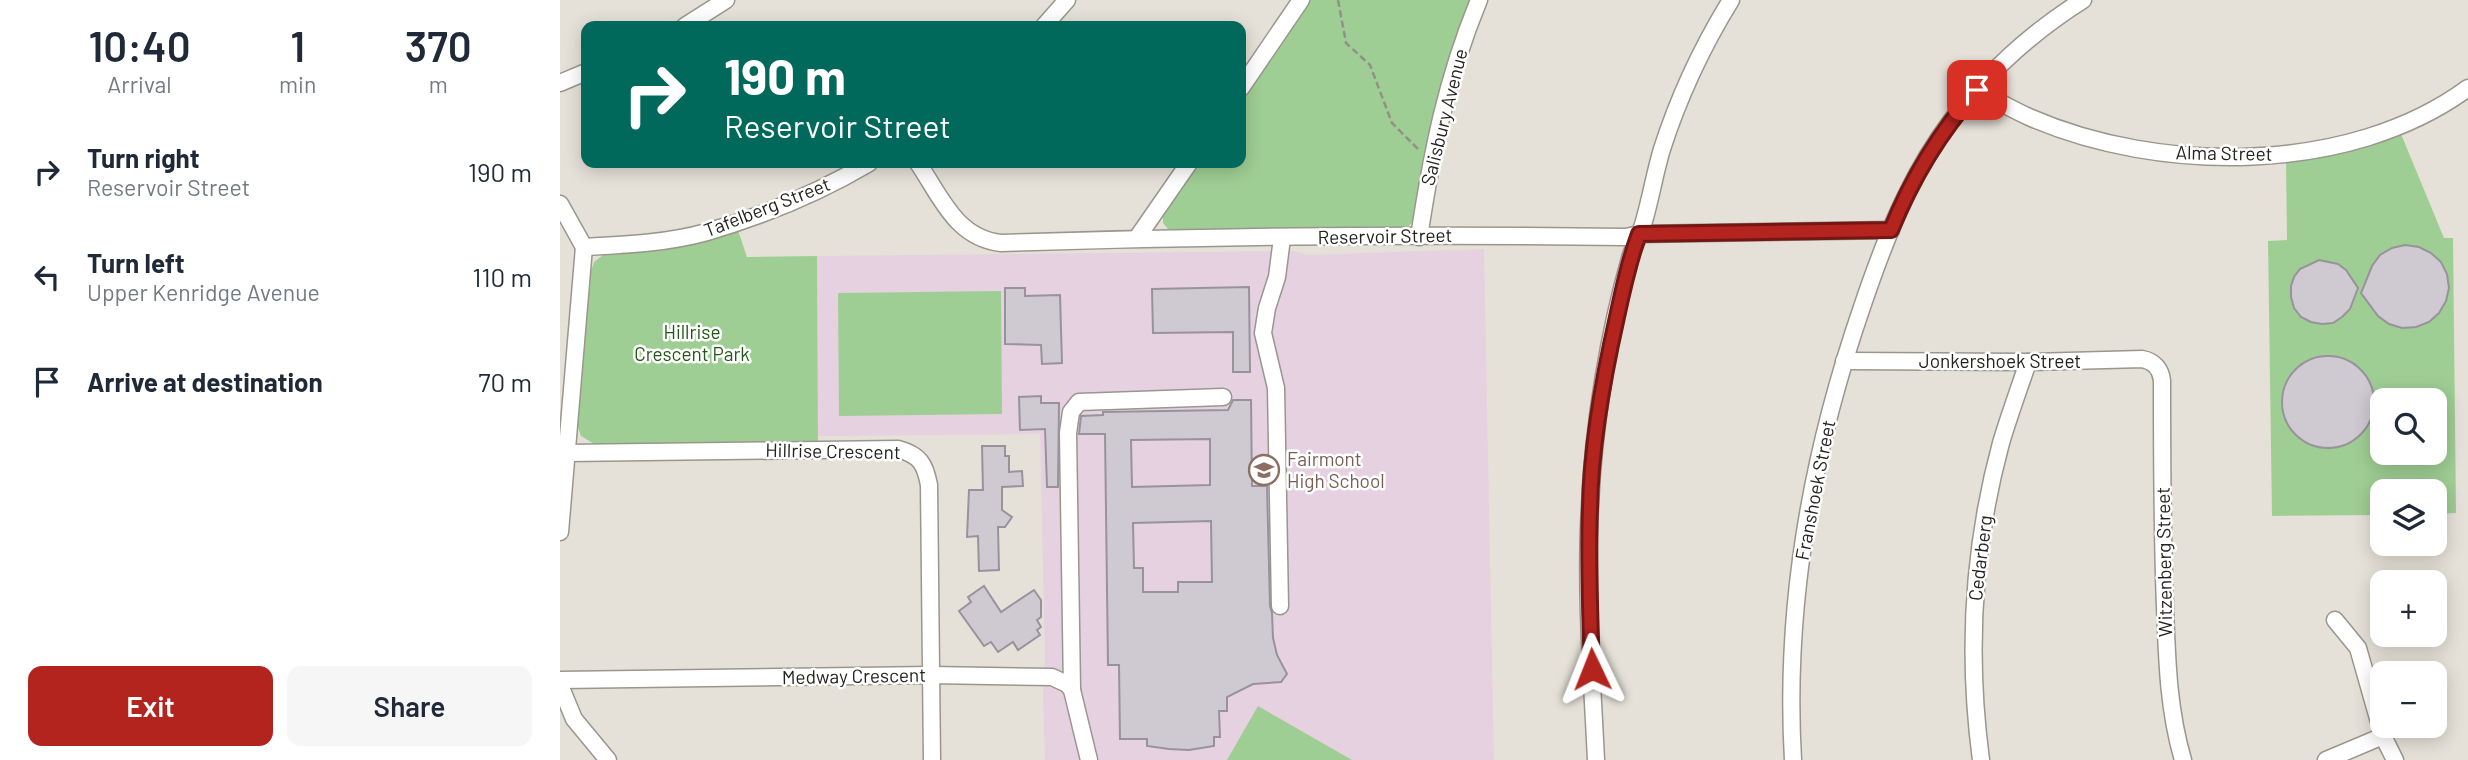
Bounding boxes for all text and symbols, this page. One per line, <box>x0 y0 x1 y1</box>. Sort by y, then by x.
text: 10:40 <box>89 20 191 70</box>
text: 1 <box>290 20 305 70</box>
text: 370 <box>405 20 471 70</box>
text: 190 m <box>724 46 846 105</box>
street label: Salisbury Avenue <box>1415 46 1472 188</box>
icon: right <box>609 49 700 140</box>
pin <box>1947 60 2007 120</box>
text: Arrival <box>107 70 172 98</box>
text: min <box>279 70 316 98</box>
text: m <box>429 70 448 98</box>
icon: arrive <box>1958 71 1996 109</box>
text: Reservoir Street <box>724 106 951 144</box>
street label: Alma Street <box>2175 140 2273 165</box>
text: Turn right <box>87 142 200 173</box>
icon: right <box>28 153 66 191</box>
text: 190 m <box>468 156 532 187</box>
street label: Tafelberg Street <box>700 172 833 241</box>
text: Reservoir Street <box>87 173 250 201</box>
street label: Reservoir Street <box>1317 223 1453 248</box>
text: Turn left <box>87 247 185 278</box>
icon: left <box>28 258 66 296</box>
text: 110 m <box>472 261 532 292</box>
text: Upper Kenridge Avenue <box>87 278 320 306</box>
park label: Hillrise Crescent Park <box>634 320 750 365</box>
street label: Jonkershoek Street <box>1919 349 2081 372</box>
icon: arrive <box>28 363 66 401</box>
text: Arrive at destination <box>87 366 323 397</box>
text: 70 m <box>478 366 532 397</box>
map controls <box>2370 388 2447 738</box>
button: search <box>2370 388 2447 465</box>
street label: Franshoek Street <box>1790 418 1839 562</box>
street label: Hillrise Crescent <box>765 438 901 463</box>
place label: Fairmont High School <box>1287 447 1385 492</box>
school or university icon: Fairmont High School <box>1247 453 1281 487</box>
button: layers <box>2370 479 2447 556</box>
street label: Witzenberg Street <box>2151 487 2176 637</box>
street label: Cedarberg <box>1963 514 1996 602</box>
button: + <box>2370 570 2447 647</box>
position arrow <box>1555 632 1629 706</box>
button: − <box>2370 661 2447 738</box>
street label: Medway Crescent <box>782 663 926 688</box>
button: Exit <box>28 666 273 746</box>
button: Share <box>287 666 532 746</box>

